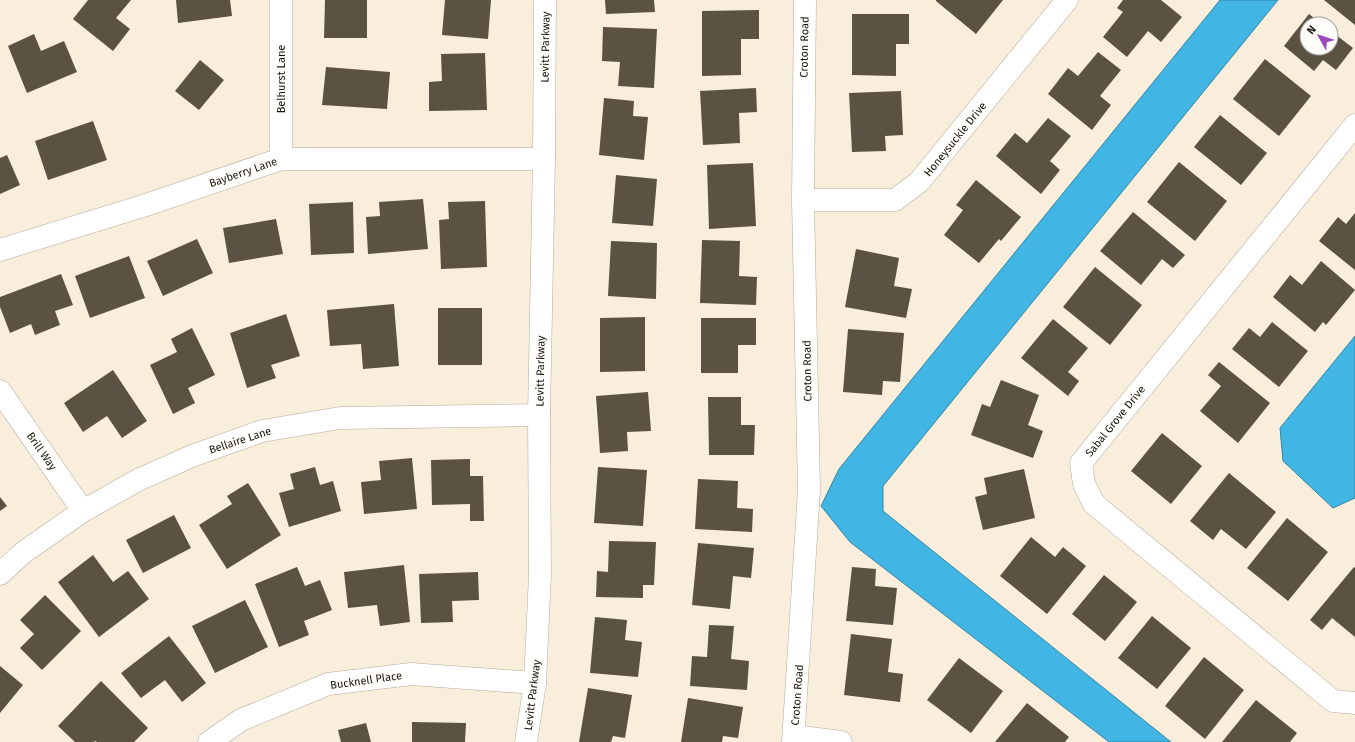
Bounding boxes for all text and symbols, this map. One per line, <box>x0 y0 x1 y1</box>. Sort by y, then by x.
street label: Levitt Parkway <box>538 11 553 83</box>
street label: Croton Road <box>797 16 812 78</box>
north arrow <box>1299 16 1339 56</box>
text: N <box>1304 23 1319 37</box>
street label: Belhurst Lane <box>275 45 288 113</box>
street label: Honeysuckle Drive <box>921 99 989 179</box>
street label: Bayberry Lane <box>207 155 279 190</box>
street label: Levitt Parkway <box>533 335 548 407</box>
street label: Croton Road <box>800 340 815 402</box>
street label: Sabal Grove Drive <box>1083 383 1148 459</box>
street label: Bellaire Lane <box>207 424 273 457</box>
street label: Brill Way <box>24 430 60 473</box>
street label: Levitt Parkway <box>522 658 543 731</box>
street label: Croton Road <box>789 664 806 726</box>
street label: Bucknell Place <box>329 669 403 692</box>

